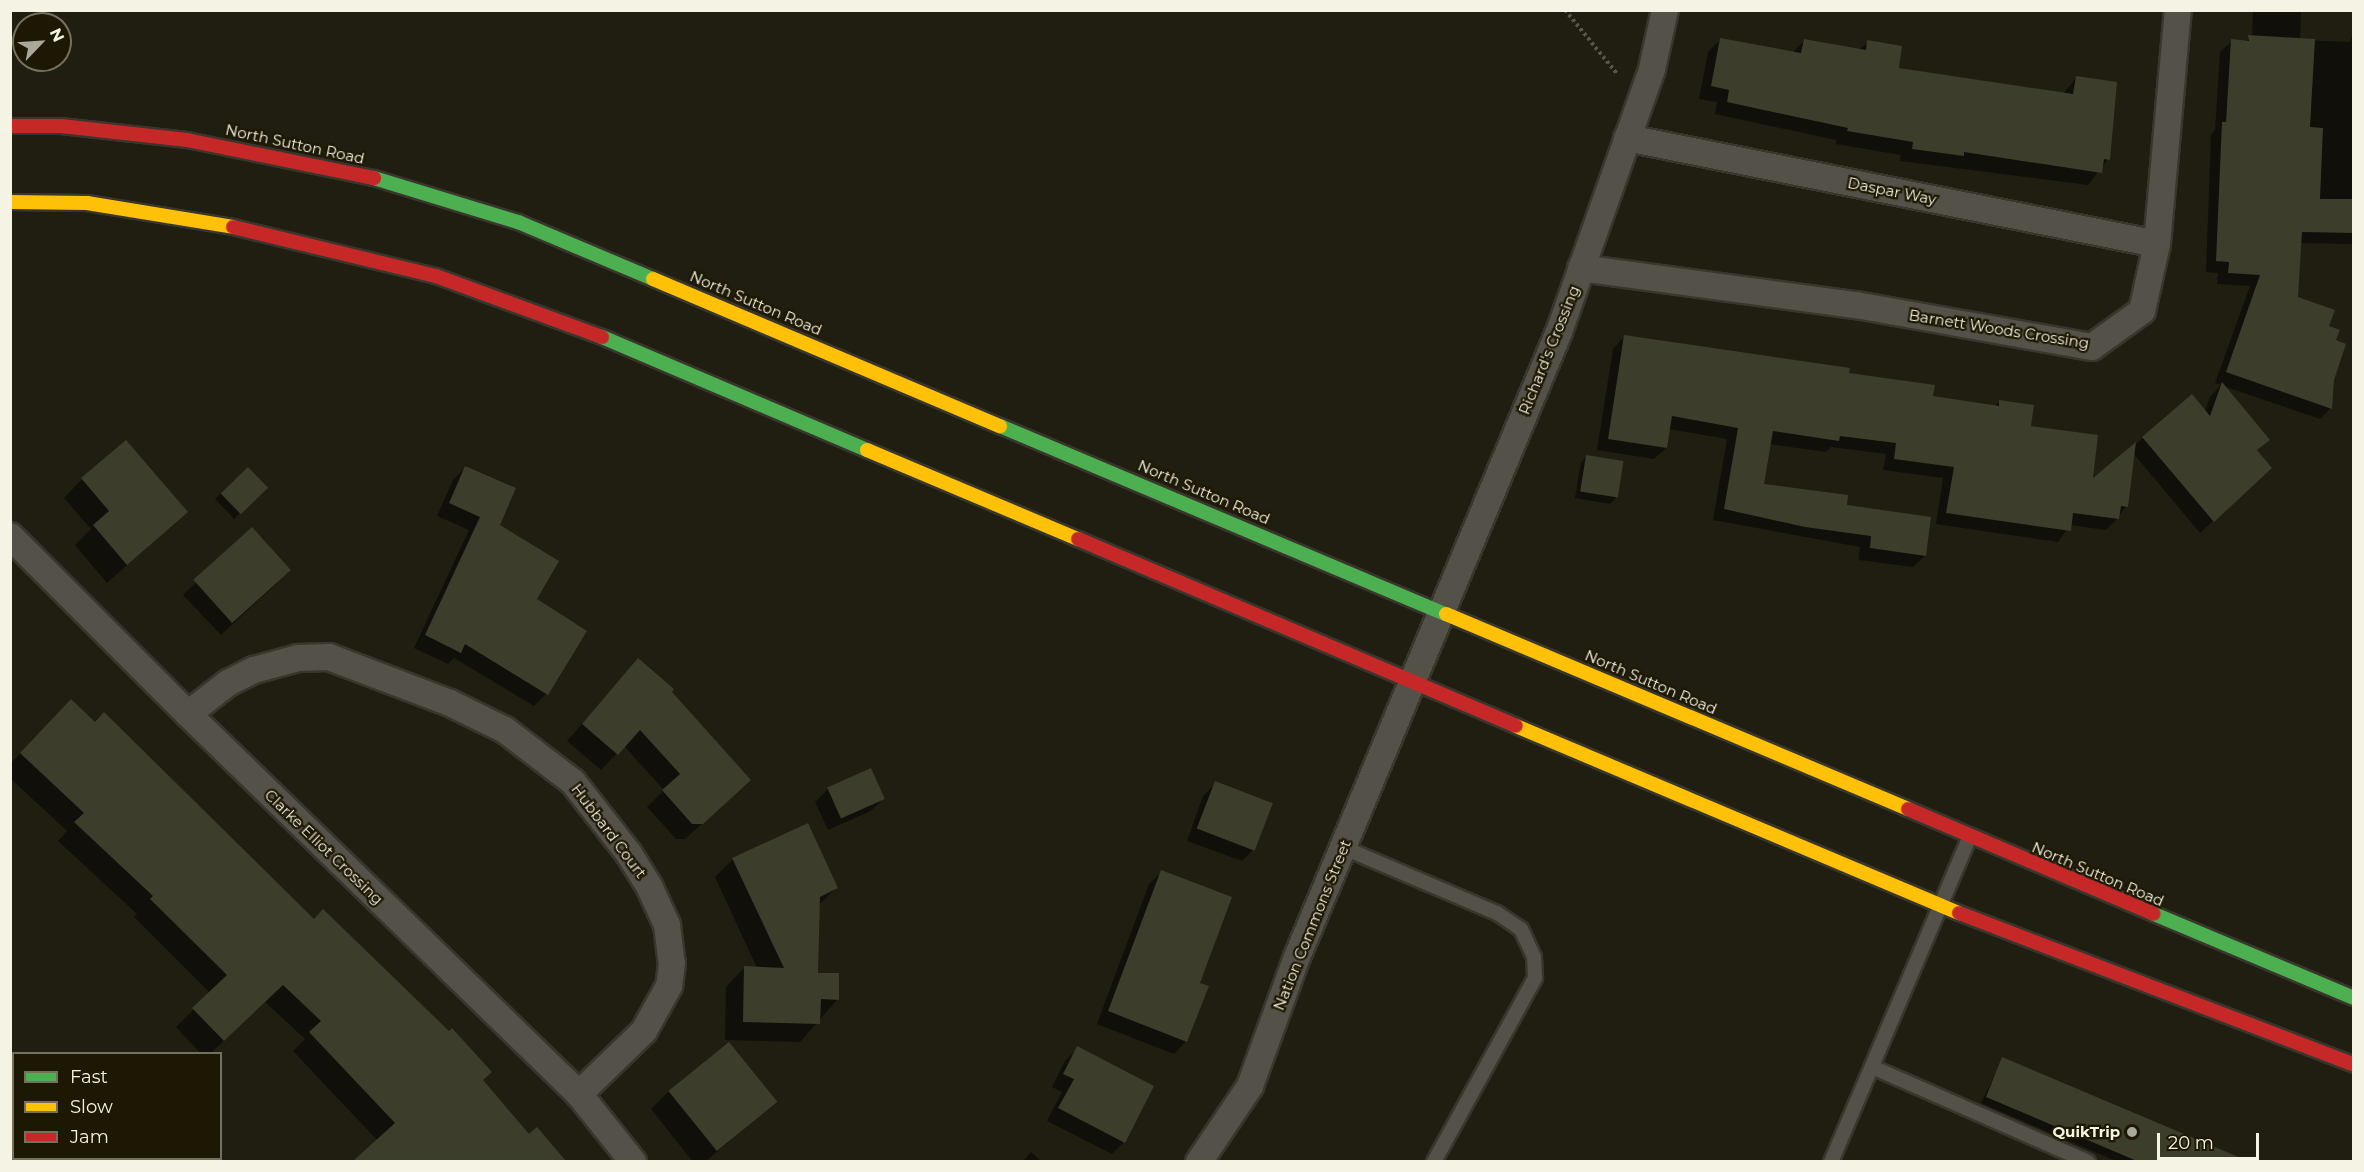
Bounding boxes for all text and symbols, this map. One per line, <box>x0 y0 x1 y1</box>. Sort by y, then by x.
north arrow <box>12 12 72 72</box>
text: N <box>46 25 68 45</box>
street label: North Sutton Road <box>224 120 366 168</box>
street label: Daspar Way <box>1846 174 1938 208</box>
street label: North Sutton Road <box>687 267 825 339</box>
street label: Richard's Crossing <box>1515 283 1583 417</box>
street label: Barnett Woods Crossing <box>1908 306 2090 352</box>
street label: North Sutton Road <box>1135 456 1273 528</box>
street label: North Sutton Road <box>1582 646 1720 718</box>
street label: Hubbard Court <box>568 780 650 882</box>
street label: Clarke Elliot Crossing <box>261 786 387 908</box>
street label: Nation Commons Street <box>1270 837 1354 1013</box>
street label: North Sutton Road <box>2029 838 2167 910</box>
legend <box>12 1052 222 1160</box>
text: Fast <box>70 1066 108 1088</box>
text: Slow <box>70 1096 113 1118</box>
scale bar <box>2160 1121 2262 1159</box>
place label: QuikTrip <box>2052 1123 2120 1141</box>
marker: QuikTrip <box>2125 1125 2139 1139</box>
text: Jam <box>70 1126 109 1148</box>
text: 20 m <box>2168 1132 2214 1154</box>

